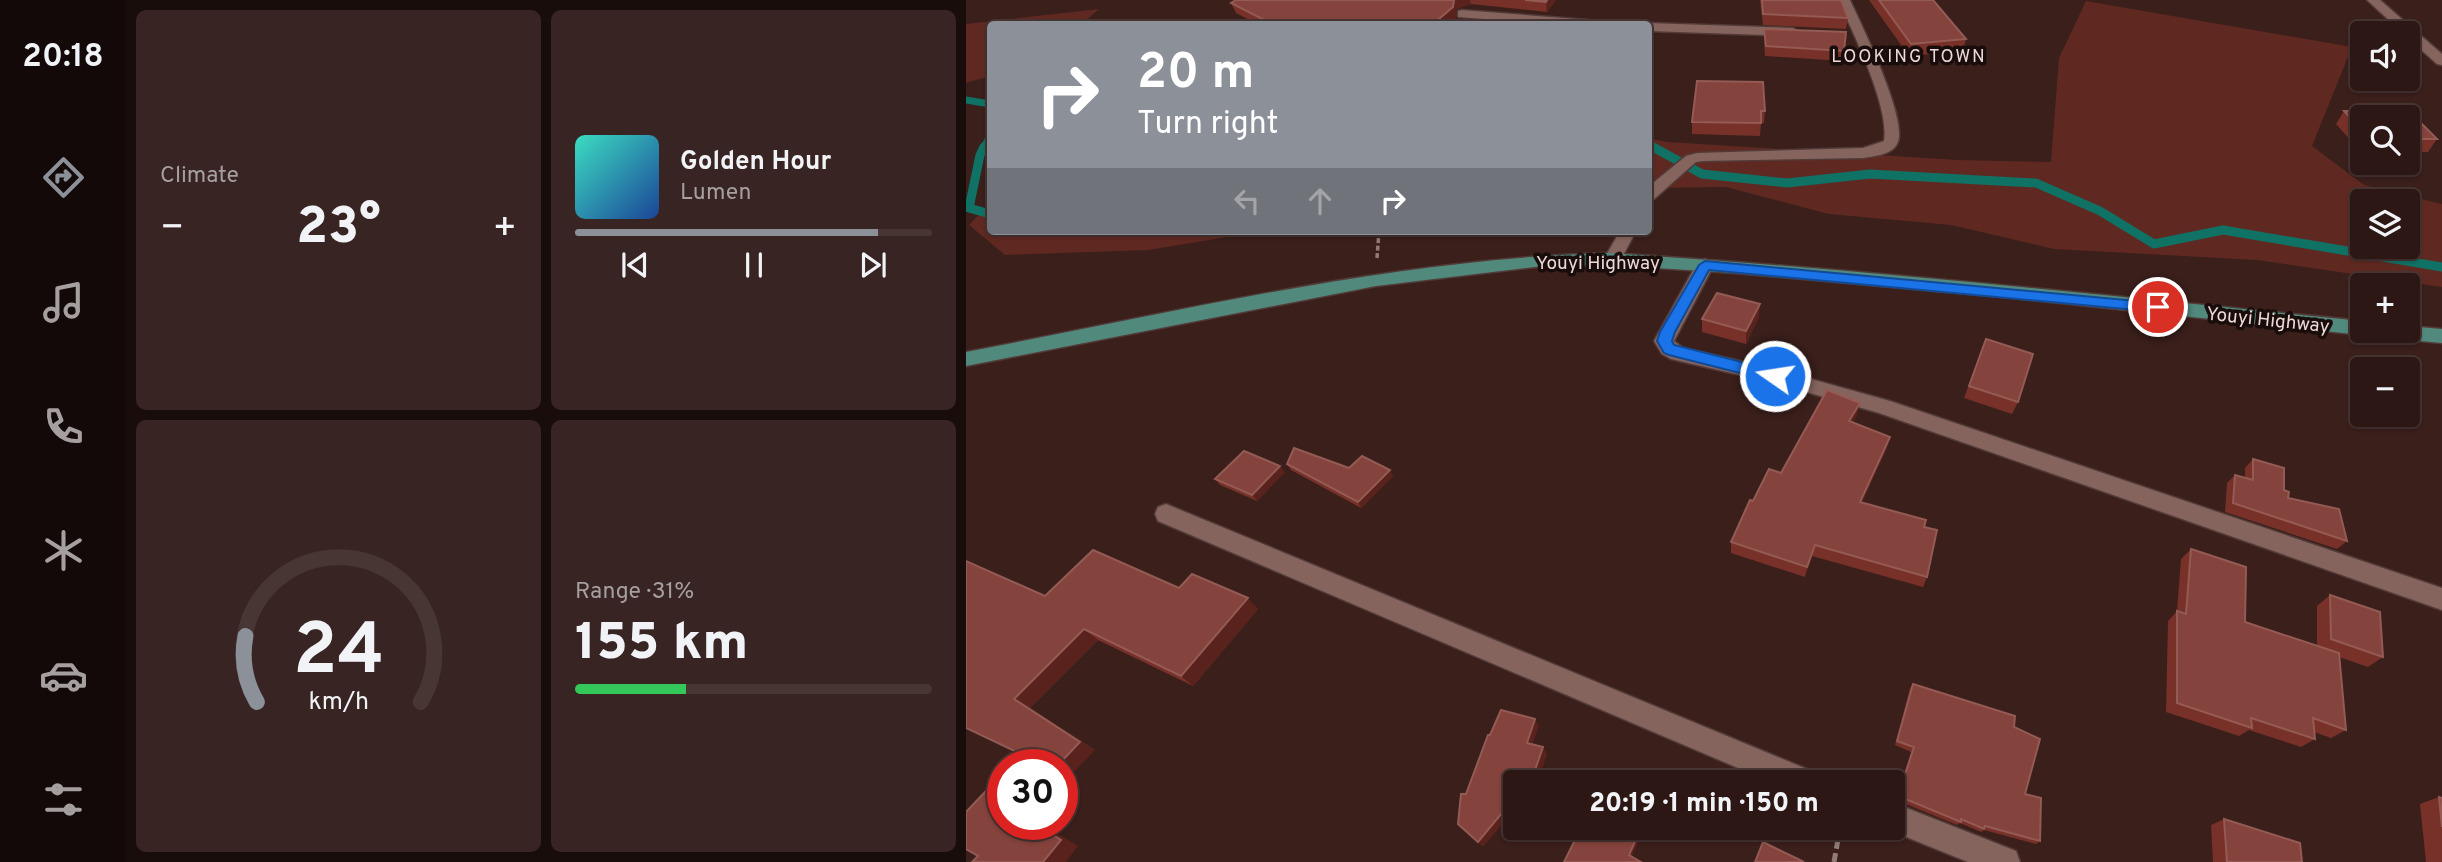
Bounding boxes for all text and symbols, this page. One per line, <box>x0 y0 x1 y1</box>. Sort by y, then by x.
map controls <box>2350 21 2420 427</box>
button: sound <box>2350 21 2420 91</box>
text: 20:18 <box>22 38 104 78</box>
text: 20 m <box>1137 44 1254 106</box>
district label: LOOKING TOWN <box>1831 46 1987 69</box>
icon: right <box>1022 49 1113 140</box>
text: Turn right <box>1137 105 1279 145</box>
button: search <box>2350 105 2420 175</box>
text: Golden Hour <box>680 146 831 179</box>
icon: directions <box>39 153 88 202</box>
text: Climate <box>160 162 239 191</box>
text: Lumen <box>680 179 751 208</box>
icon: left <box>1228 182 1266 220</box>
icon: ahead <box>1301 182 1339 220</box>
icon: right <box>1374 182 1412 220</box>
button: layers <box>2350 189 2420 259</box>
text: 23° <box>296 196 381 262</box>
text: − <box>160 205 185 254</box>
text: + <box>492 205 517 254</box>
icon: previous <box>616 246 654 284</box>
icon: pause <box>735 246 773 284</box>
icon: next <box>854 246 892 284</box>
street label: Youyi Highway <box>1536 252 1660 276</box>
button: + <box>2350 273 2420 343</box>
pin <box>2128 277 2188 337</box>
icon: music <box>39 278 88 327</box>
icon: arrive <box>2139 288 2177 326</box>
street label: Youyi Highway <box>2205 303 2331 339</box>
position arrow <box>1738 339 1812 413</box>
button: − <box>2350 357 2420 427</box>
icon: phone <box>39 402 88 451</box>
icon: climate <box>39 526 88 575</box>
text: Range · 31% <box>575 578 694 607</box>
text: 24 <box>293 608 384 700</box>
text: 155 km <box>575 612 748 678</box>
icon: car <box>39 651 88 700</box>
text: km/h <box>308 687 369 719</box>
speed limit sign: 30 <box>987 749 1078 840</box>
icon: filters <box>39 775 88 824</box>
text: 20:19 · 1 min · 150 m <box>1589 788 1819 821</box>

